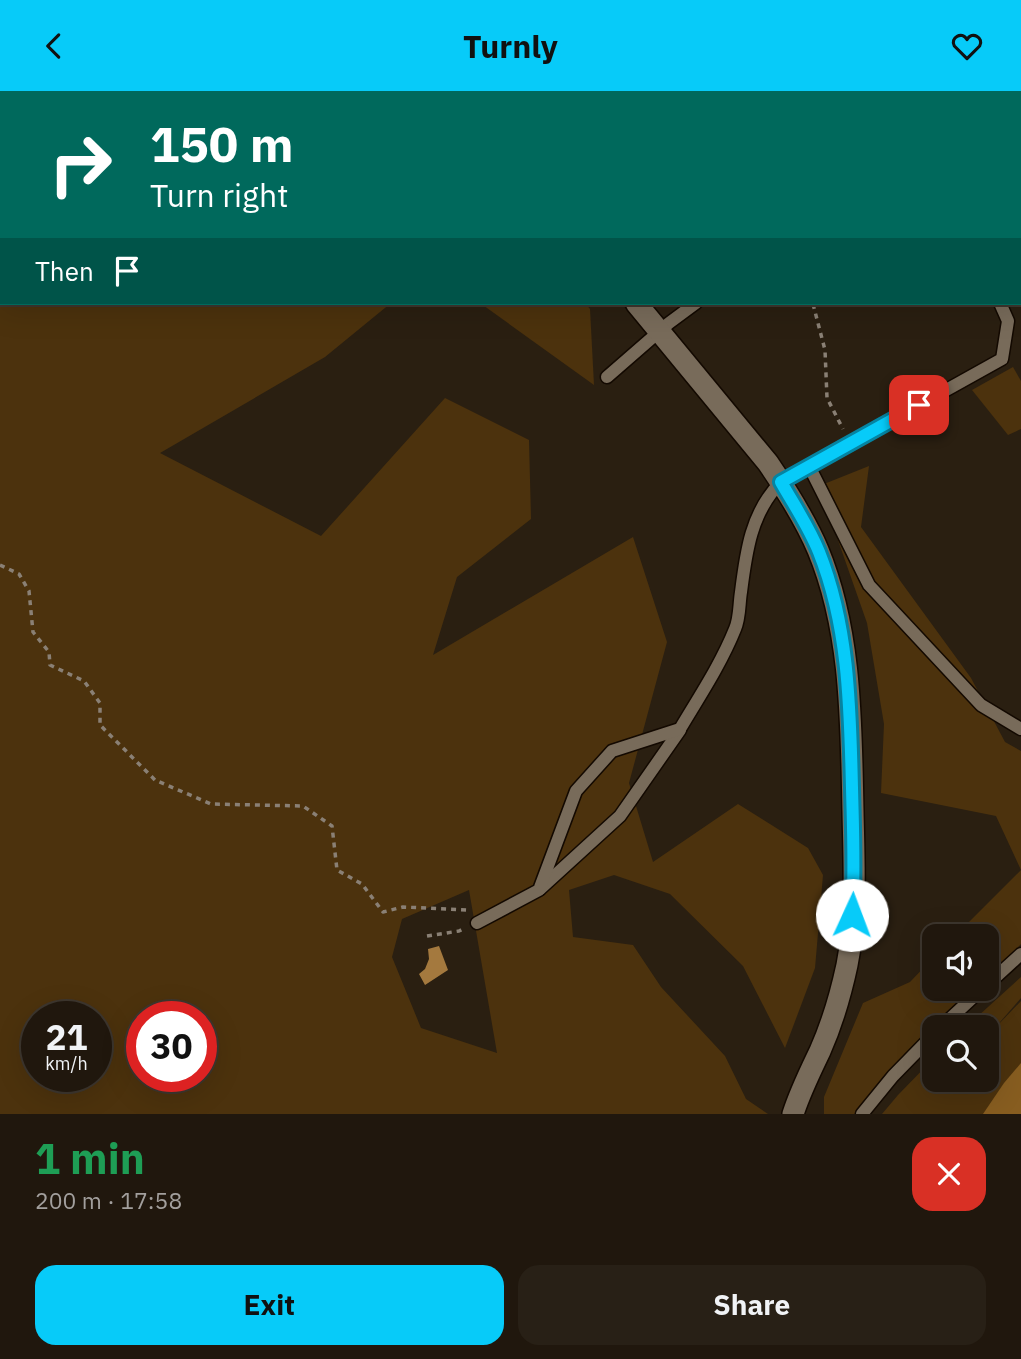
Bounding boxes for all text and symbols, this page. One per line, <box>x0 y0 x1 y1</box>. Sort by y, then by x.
text: Turnly <box>463 25 558 67</box>
icon: back <box>35 27 73 65</box>
icon: heart <box>948 27 986 65</box>
text: 150 m <box>150 112 294 175</box>
icon: right <box>35 119 126 210</box>
text: Turn right <box>150 174 288 216</box>
icon: arrive <box>108 252 146 290</box>
text: Then <box>35 254 94 288</box>
pin <box>889 375 949 435</box>
icon: arrive <box>900 386 938 424</box>
position arrow <box>815 878 889 952</box>
map controls <box>922 924 999 1092</box>
button: sound <box>922 924 999 1001</box>
speed limit sign: 30 <box>126 1001 217 1092</box>
text: 21 <box>45 1014 88 1060</box>
button: search <box>922 1015 999 1092</box>
text: km/h <box>45 1052 88 1075</box>
text: 1 min <box>35 1131 145 1186</box>
button: close <box>912 1137 986 1211</box>
text: 200 m · 17:58 <box>35 1185 182 1215</box>
button: Exit <box>35 1265 504 1345</box>
button: Share <box>518 1265 986 1345</box>

